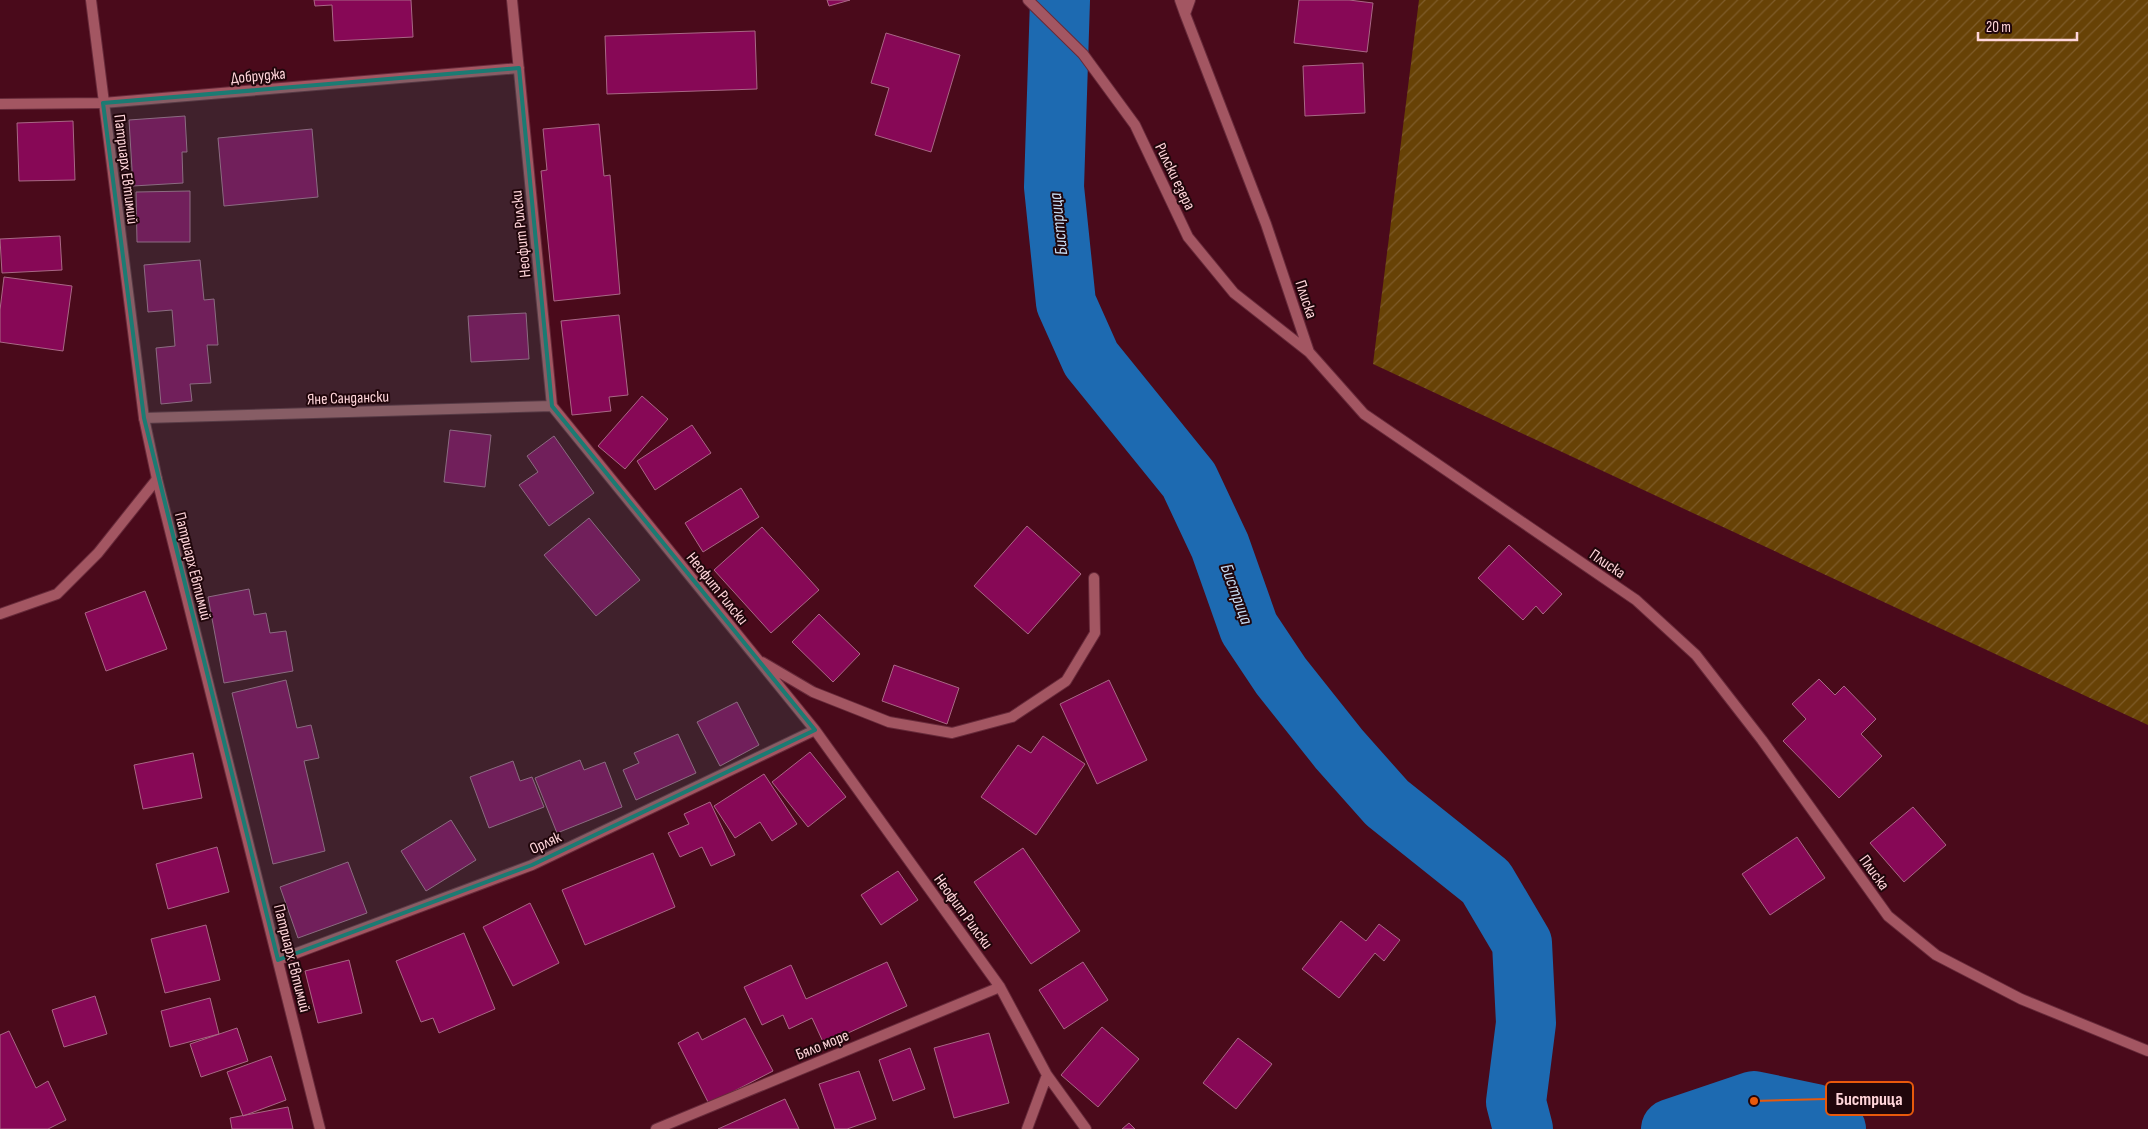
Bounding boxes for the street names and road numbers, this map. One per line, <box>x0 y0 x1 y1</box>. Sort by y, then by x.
street label: Добруджа <box>230 65 286 88</box>
street label: Патриарх Евтимий <box>109 113 142 225</box>
street label: Рилски езера <box>1150 140 1199 213</box>
street label: Неофит Рилски <box>507 189 536 278</box>
street label: Плиска <box>1291 278 1321 321</box>
street label: Яне Сандански <box>307 388 389 409</box>
street label: Патриарх Евтимий <box>170 510 215 622</box>
street label: Плиска <box>1586 545 1629 583</box>
street label: Неофит Рилски <box>682 549 752 629</box>
street label: Орляк <box>527 827 565 859</box>
street label: Плиска <box>1855 852 1893 894</box>
street label: Неофит Рилски <box>929 871 996 953</box>
street label: Патриарх Евтимий <box>269 902 314 1014</box>
street label: Бяло море <box>793 1026 852 1065</box>

